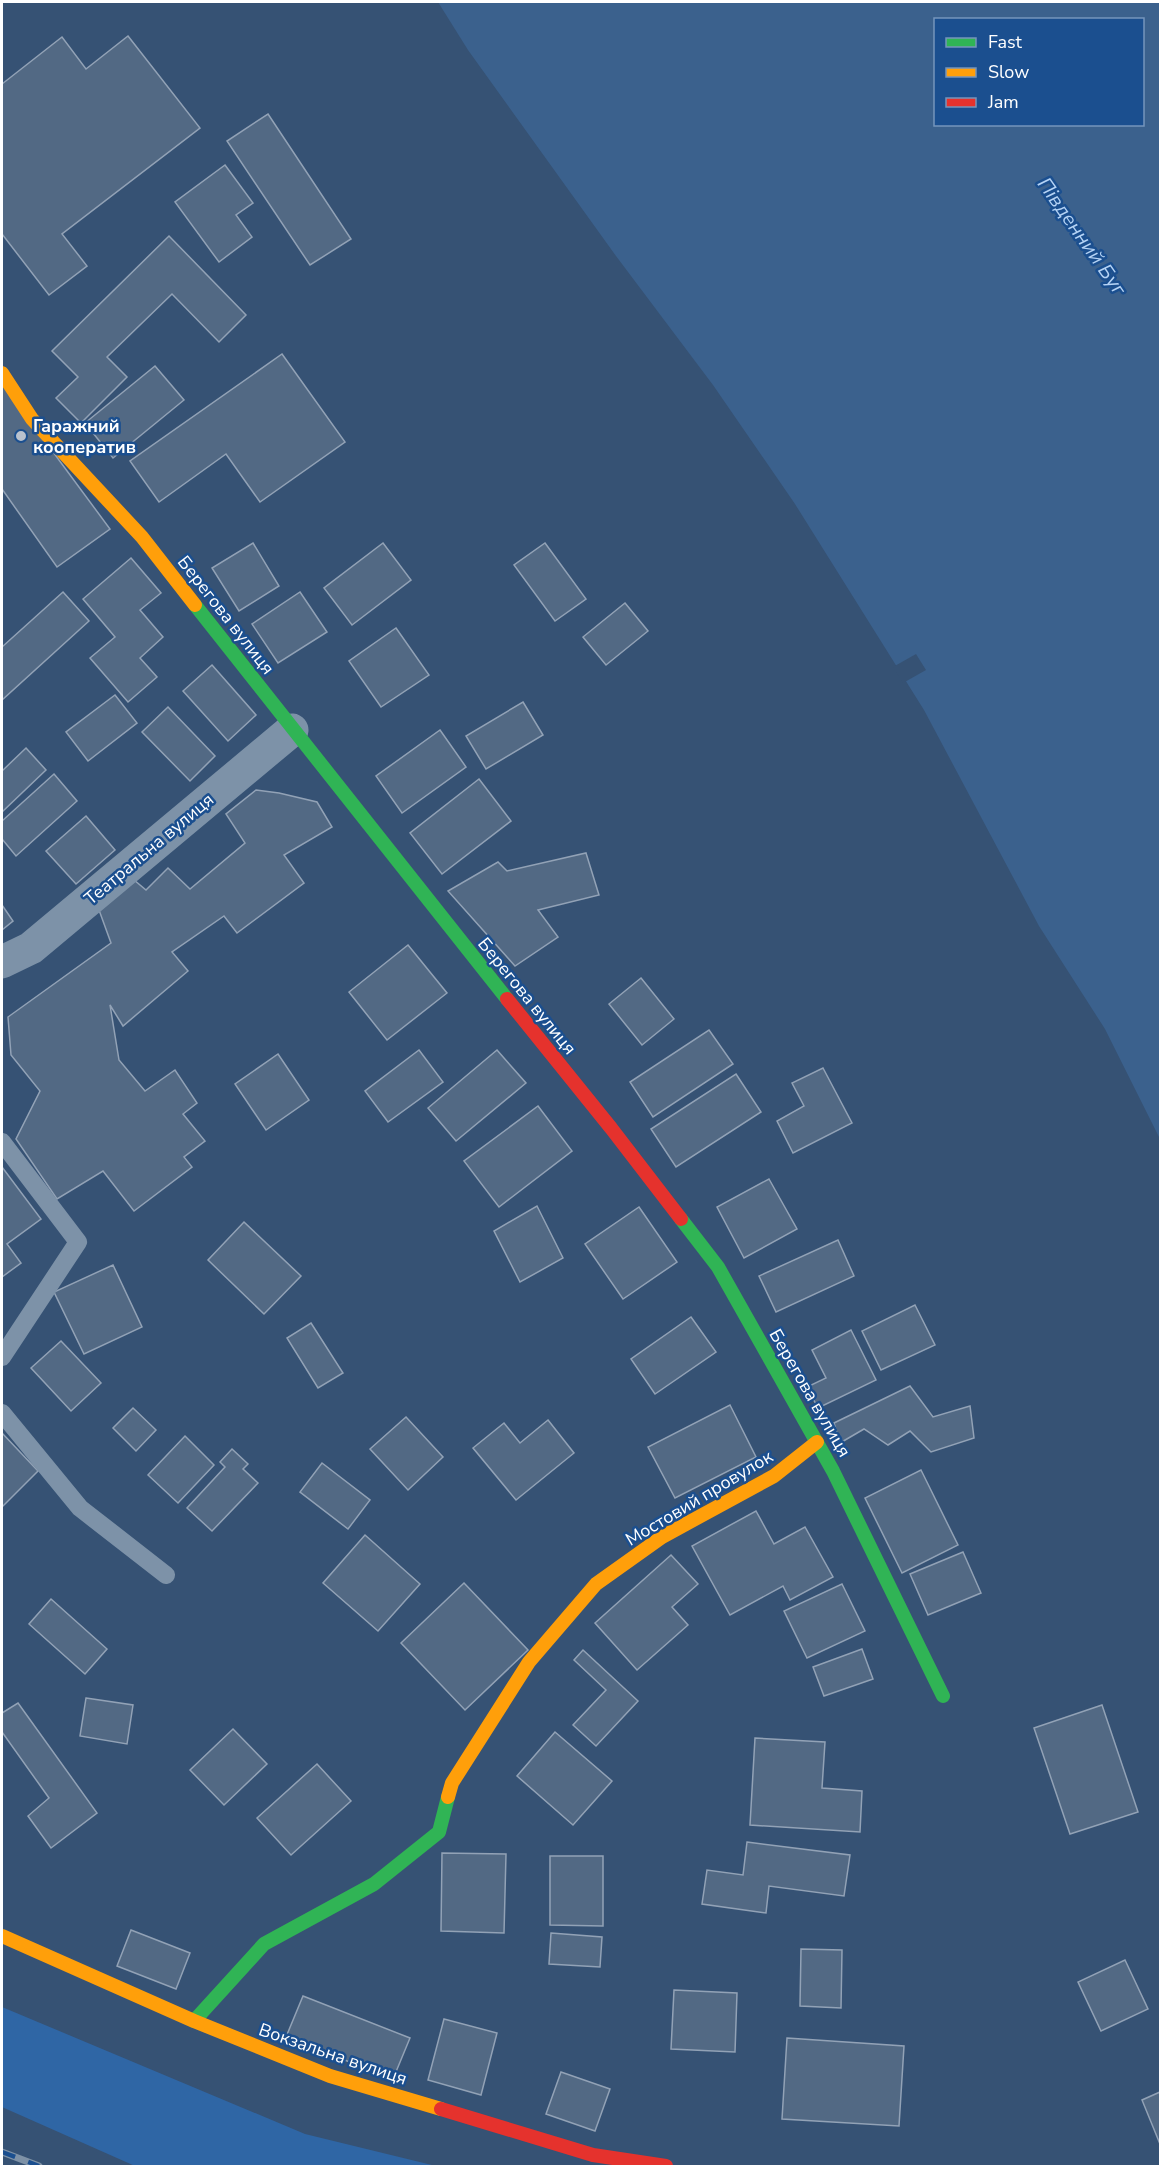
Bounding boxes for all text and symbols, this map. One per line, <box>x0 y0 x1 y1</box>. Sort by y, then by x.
legend <box>934 18 1144 126</box>
text: Fast <box>988 30 1023 54</box>
text: Slow <box>988 60 1029 84</box>
text: Jam <box>987 90 1019 114</box>
water label: Південний Буг <box>1031 172 1133 302</box>
place label: Гаражний кооператив <box>33 414 136 459</box>
marker: Гаражний кооператив <box>14 429 28 443</box>
street label: Берегова вулиця <box>172 551 280 679</box>
street label: Театральна вулиця <box>79 788 219 910</box>
street label: Берегова вулиця <box>472 932 582 1060</box>
street label: Берегова вулиця <box>764 1325 856 1461</box>
street label: Мостовий провулок <box>621 1444 778 1552</box>
street label: Вокзальна вулиця <box>256 2017 410 2091</box>

